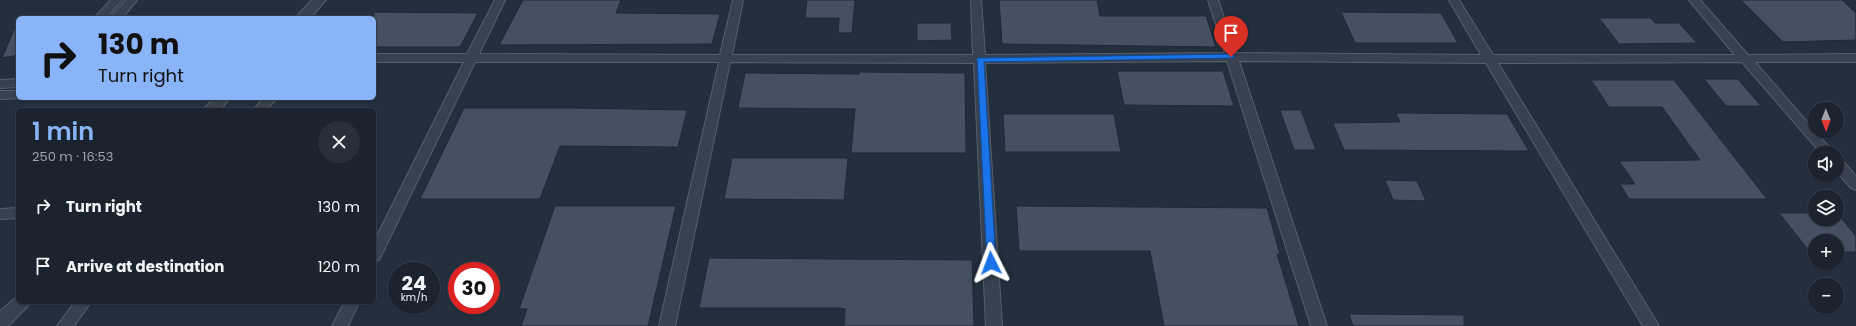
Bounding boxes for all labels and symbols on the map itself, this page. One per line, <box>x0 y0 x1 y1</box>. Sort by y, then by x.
pin <box>1214 16 1248 57</box>
north arrow <box>1808 102 1844 138</box>
position arrow <box>970 242 1012 284</box>
speed limit sign: 30 <box>448 262 500 314</box>

